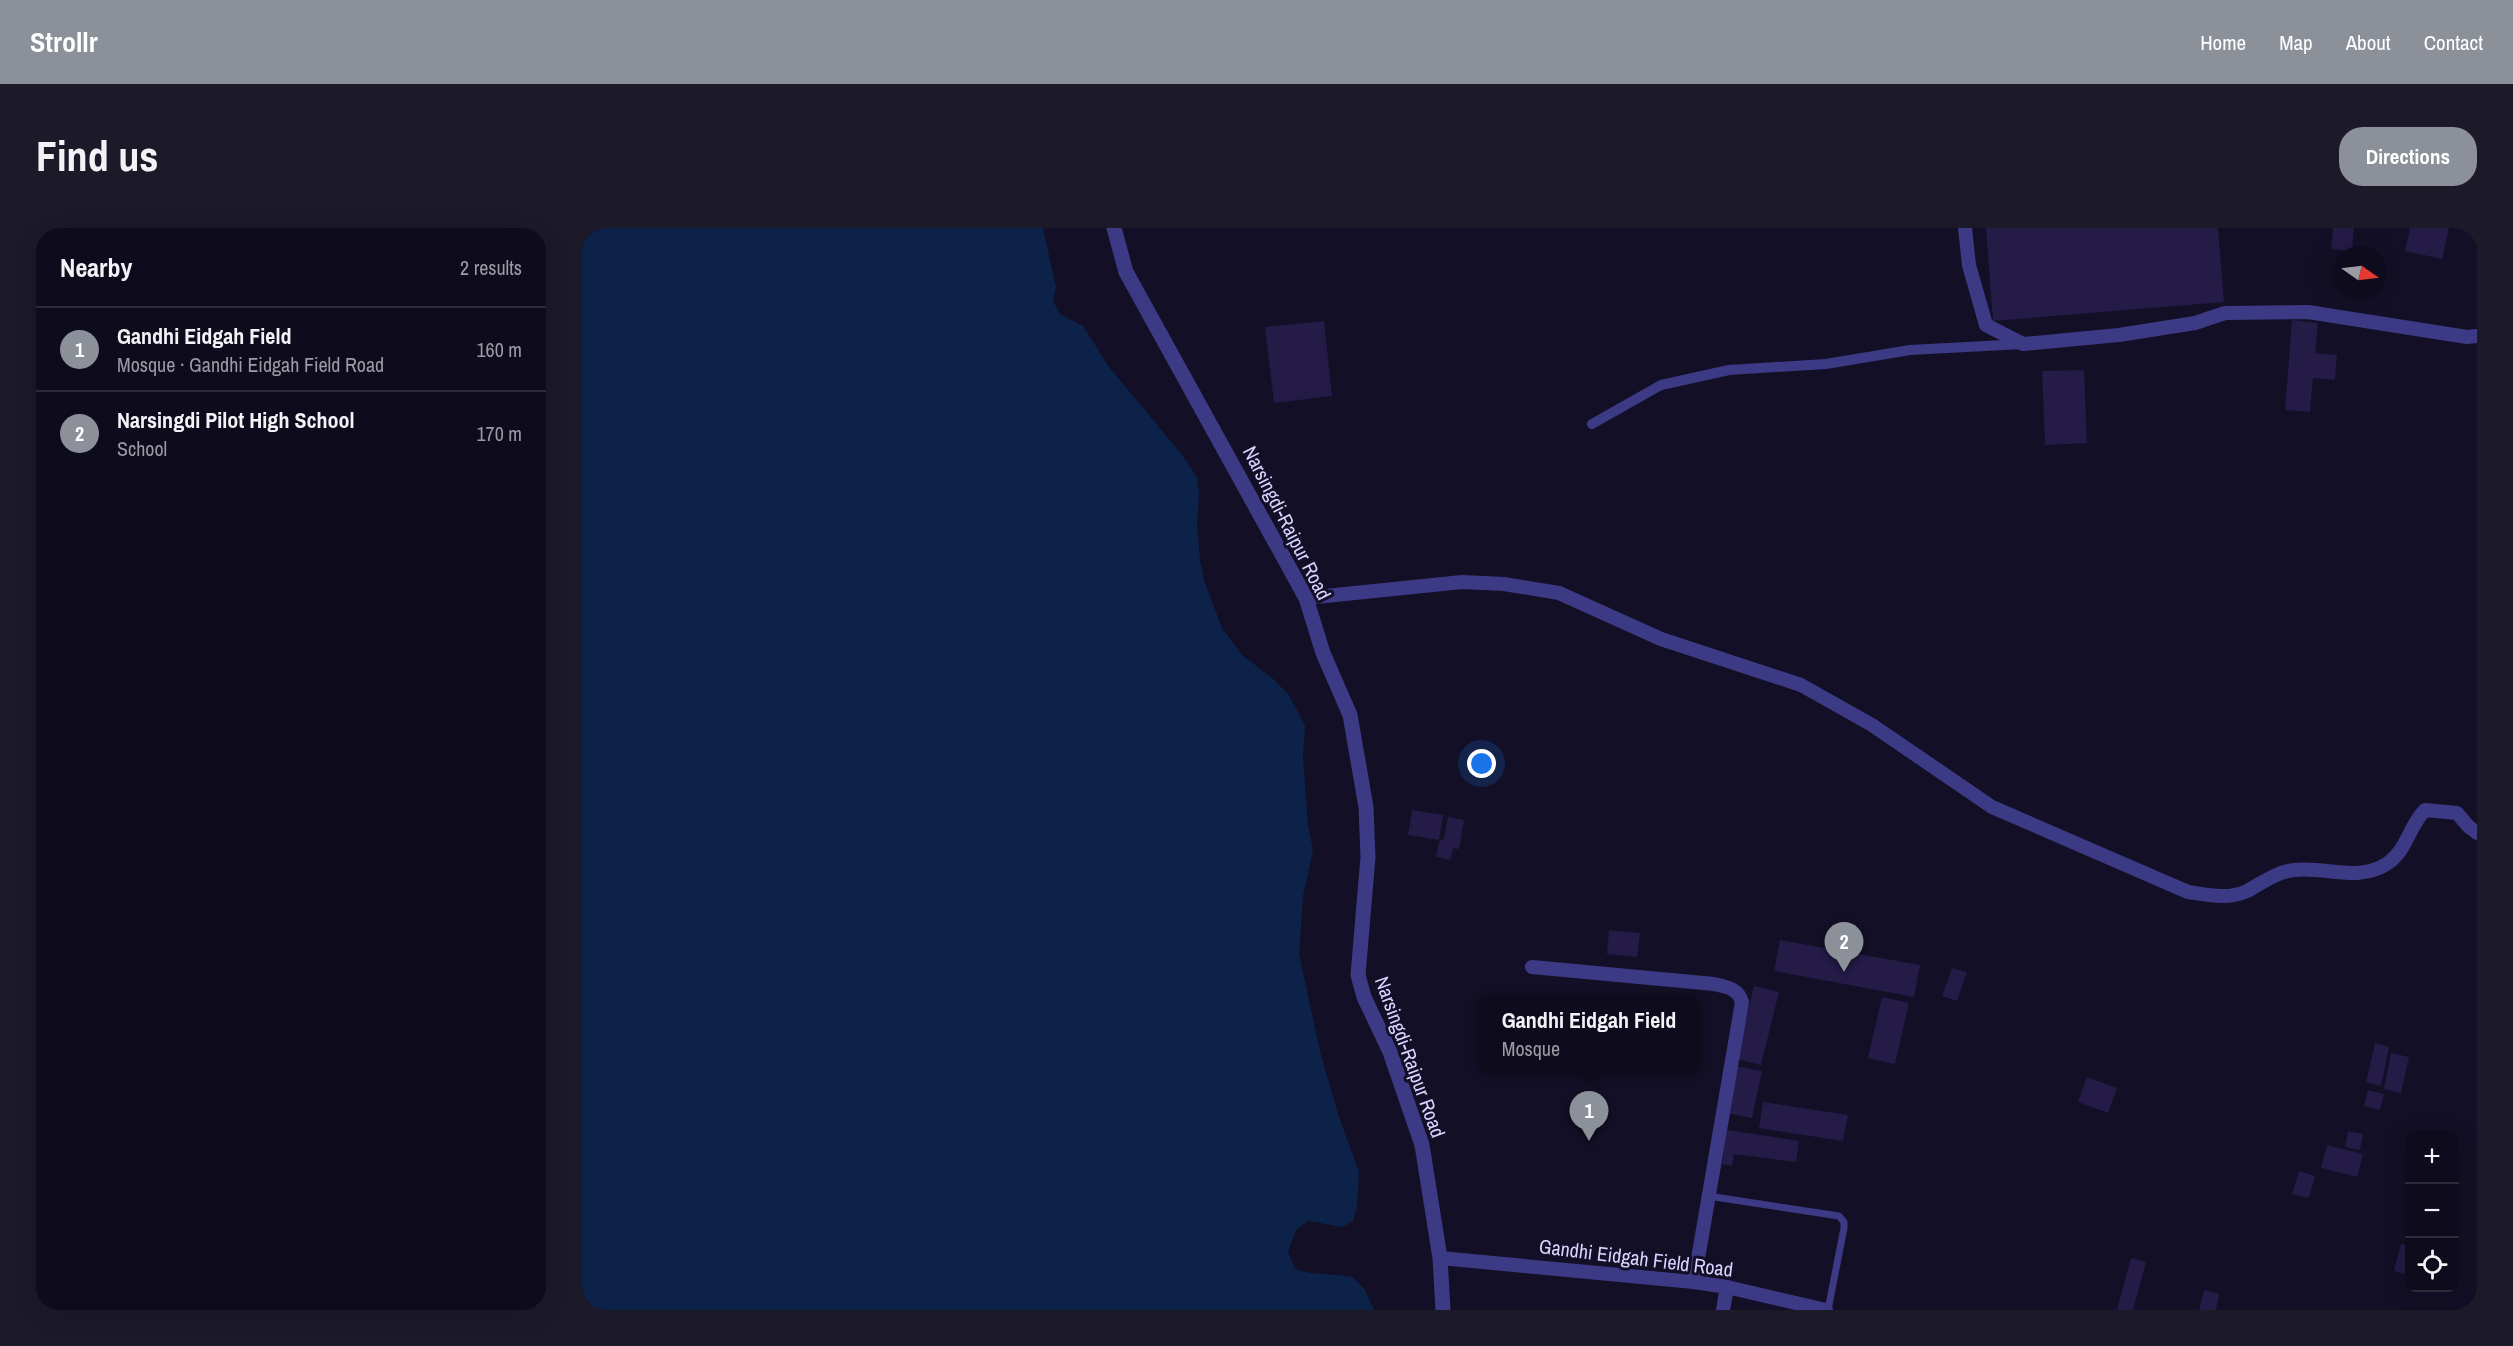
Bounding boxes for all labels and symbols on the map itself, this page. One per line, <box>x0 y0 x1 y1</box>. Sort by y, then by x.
north arrow <box>2333 246 2387 300</box>
street label: Narsingdi-Raipur Road <box>1237 441 1338 604</box>
your location <box>1467 749 1496 778</box>
pin: 2 <box>1824 922 1864 972</box>
street label: Narsingdi-Raipur Road <box>1369 973 1452 1141</box>
pin: 1 <box>1570 1092 1608 1141</box>
street label: Gandhi Eidgah Field Road <box>1538 1232 1735 1283</box>

